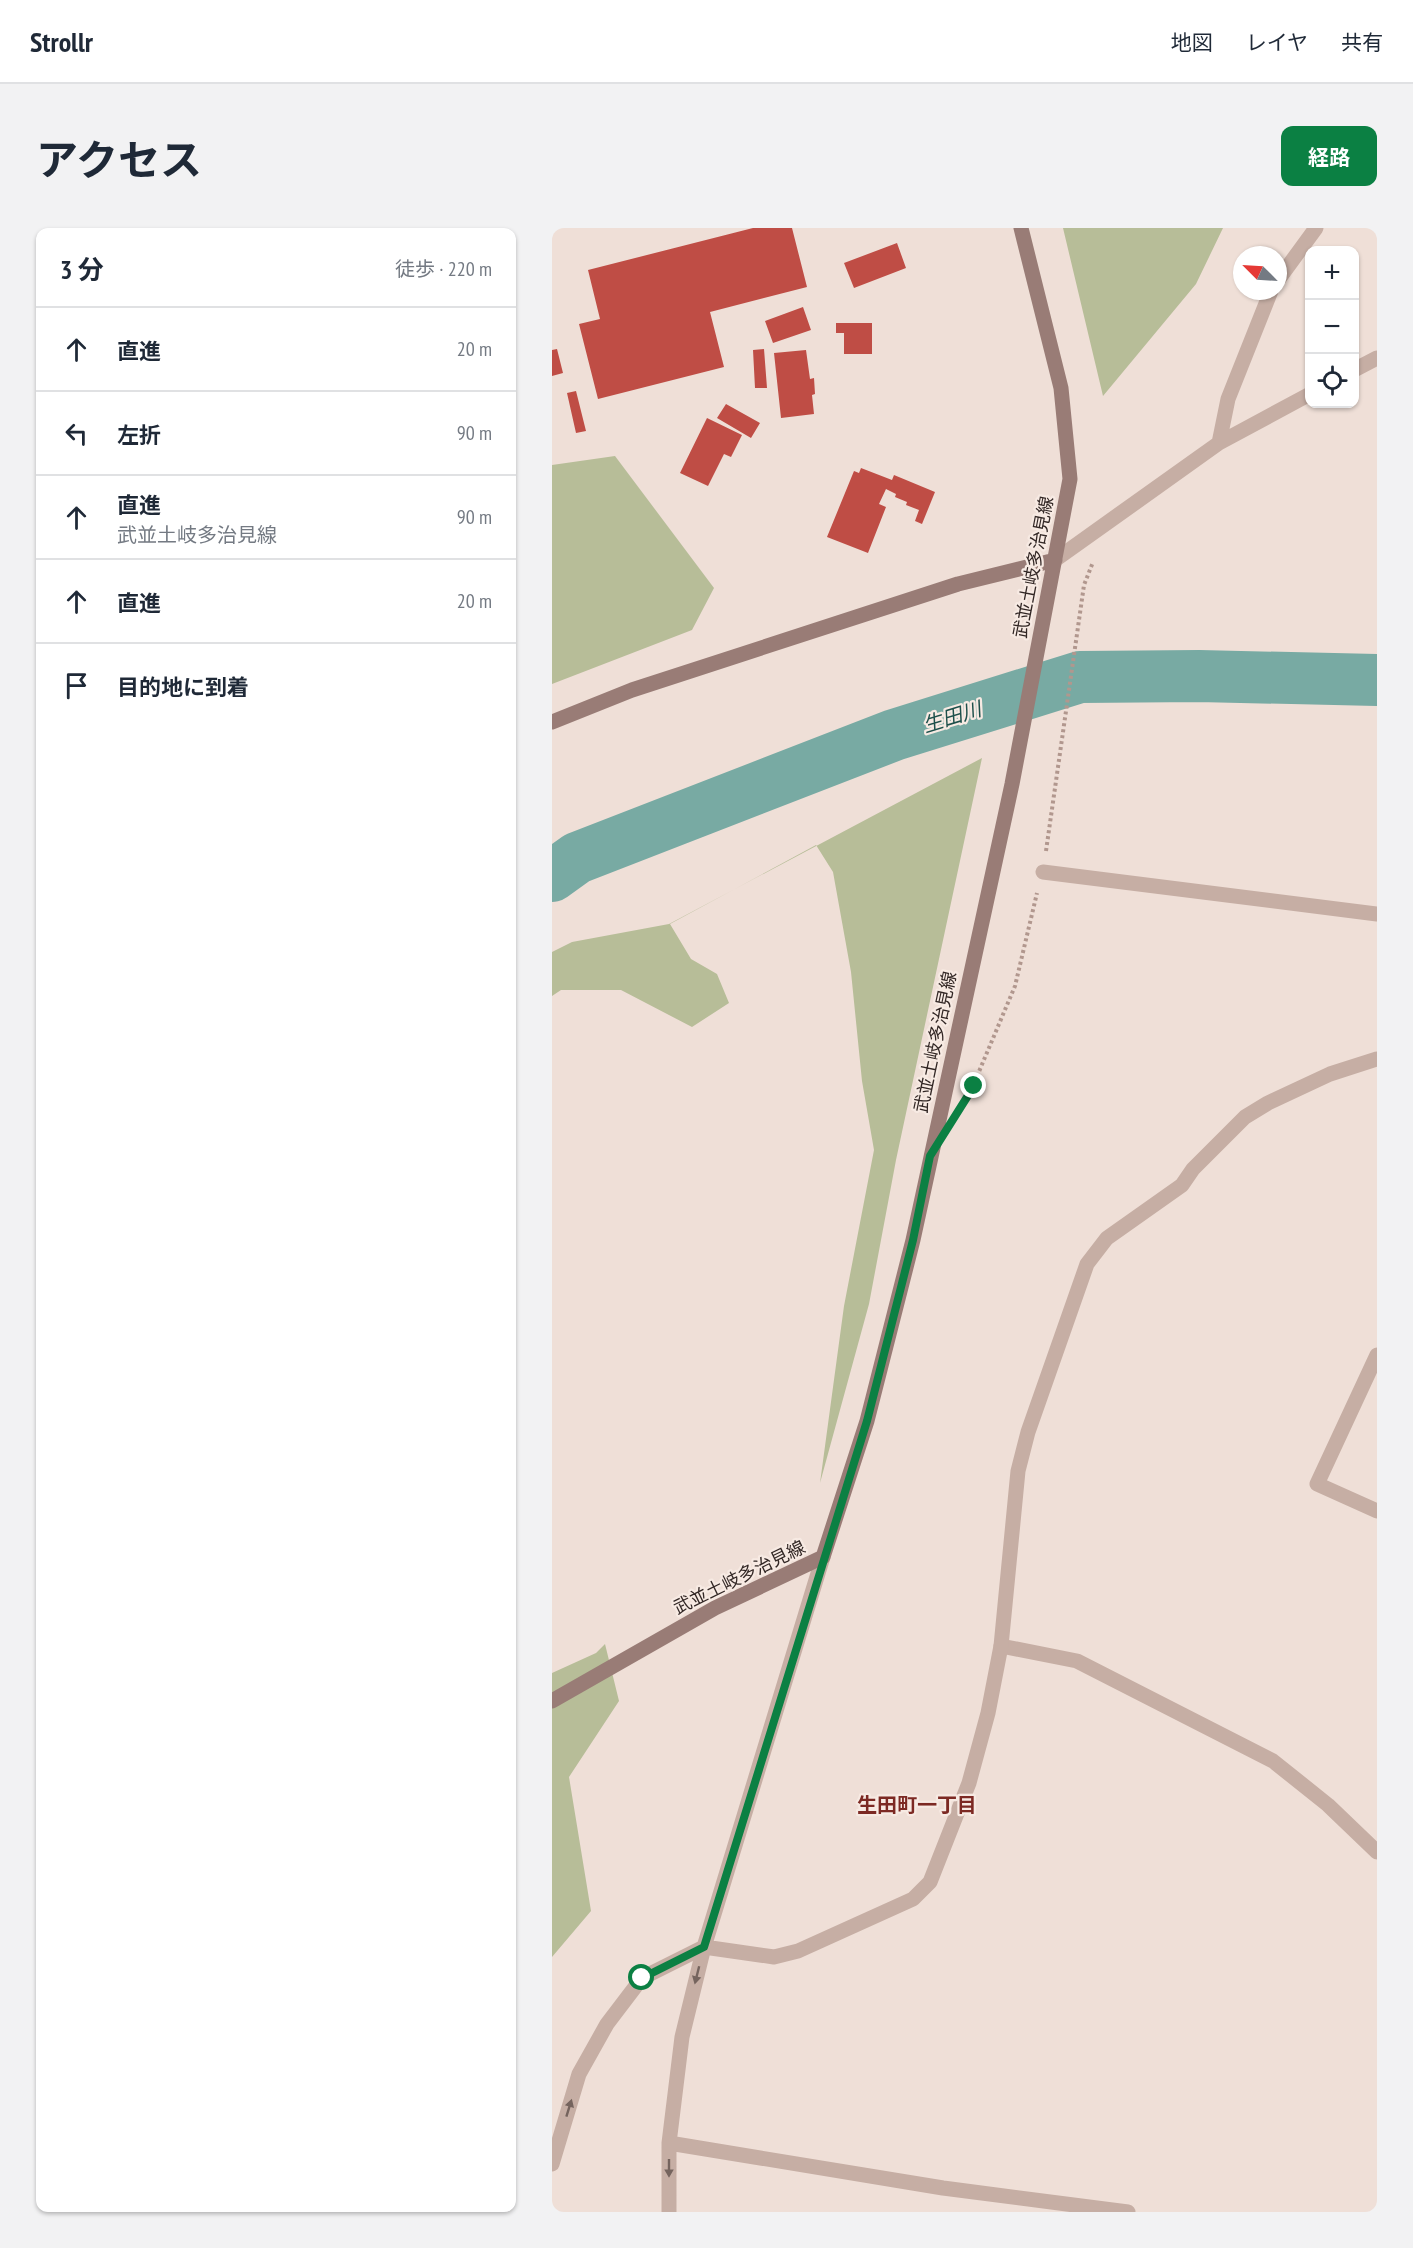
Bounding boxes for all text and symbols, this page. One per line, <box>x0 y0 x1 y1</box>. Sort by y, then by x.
text: Strollr <box>30 23 93 60</box>
text: 地図 <box>1171 29 1213 56</box>
text: レイヤ <box>1246 29 1308 56</box>
text: 共有 <box>1341 29 1383 56</box>
button: 経路 <box>1281 126 1377 186</box>
text: アクセス <box>36 132 202 187</box>
north arrow <box>1233 246 1287 300</box>
map controls <box>1305 246 1359 408</box>
button: + <box>1305 246 1359 300</box>
text: 3 分 <box>60 253 104 286</box>
text: 徒歩 · 220 m <box>395 256 492 282</box>
button: − <box>1305 300 1359 354</box>
icon: ahead <box>60 333 93 366</box>
text: 20 m <box>457 336 492 362</box>
text: 直進 <box>117 337 161 365</box>
button: locate <box>1305 354 1359 408</box>
icon: left <box>60 417 93 450</box>
text: 90 m <box>457 420 492 446</box>
text: 左折 <box>117 421 161 449</box>
text: 直進 <box>117 491 161 519</box>
street label: 武並土岐多治見線 <box>1008 494 1058 640</box>
icon: ahead <box>60 501 93 534</box>
text: 90 m <box>457 504 492 530</box>
text: 武並土岐多治見線 <box>117 522 277 548</box>
icon: ahead <box>60 585 93 618</box>
text: 20 m <box>457 588 492 614</box>
text: 直進 <box>117 589 161 617</box>
icon: arrive <box>60 669 93 702</box>
text: 目的地に到着 <box>117 673 249 701</box>
water label: 生田川 <box>920 695 986 738</box>
street label: 武並土岐多治見線 <box>909 969 961 1115</box>
route end <box>960 1072 986 1098</box>
street label: 武並土岐多治見線 <box>669 1535 809 1619</box>
district label: 生田町一丁目 <box>857 1792 977 1818</box>
route start <box>628 1964 654 1990</box>
one-way arrow <box>692 1966 702 1984</box>
one-way arrow <box>565 2099 574 2117</box>
one-way arrow <box>664 2158 674 2177</box>

